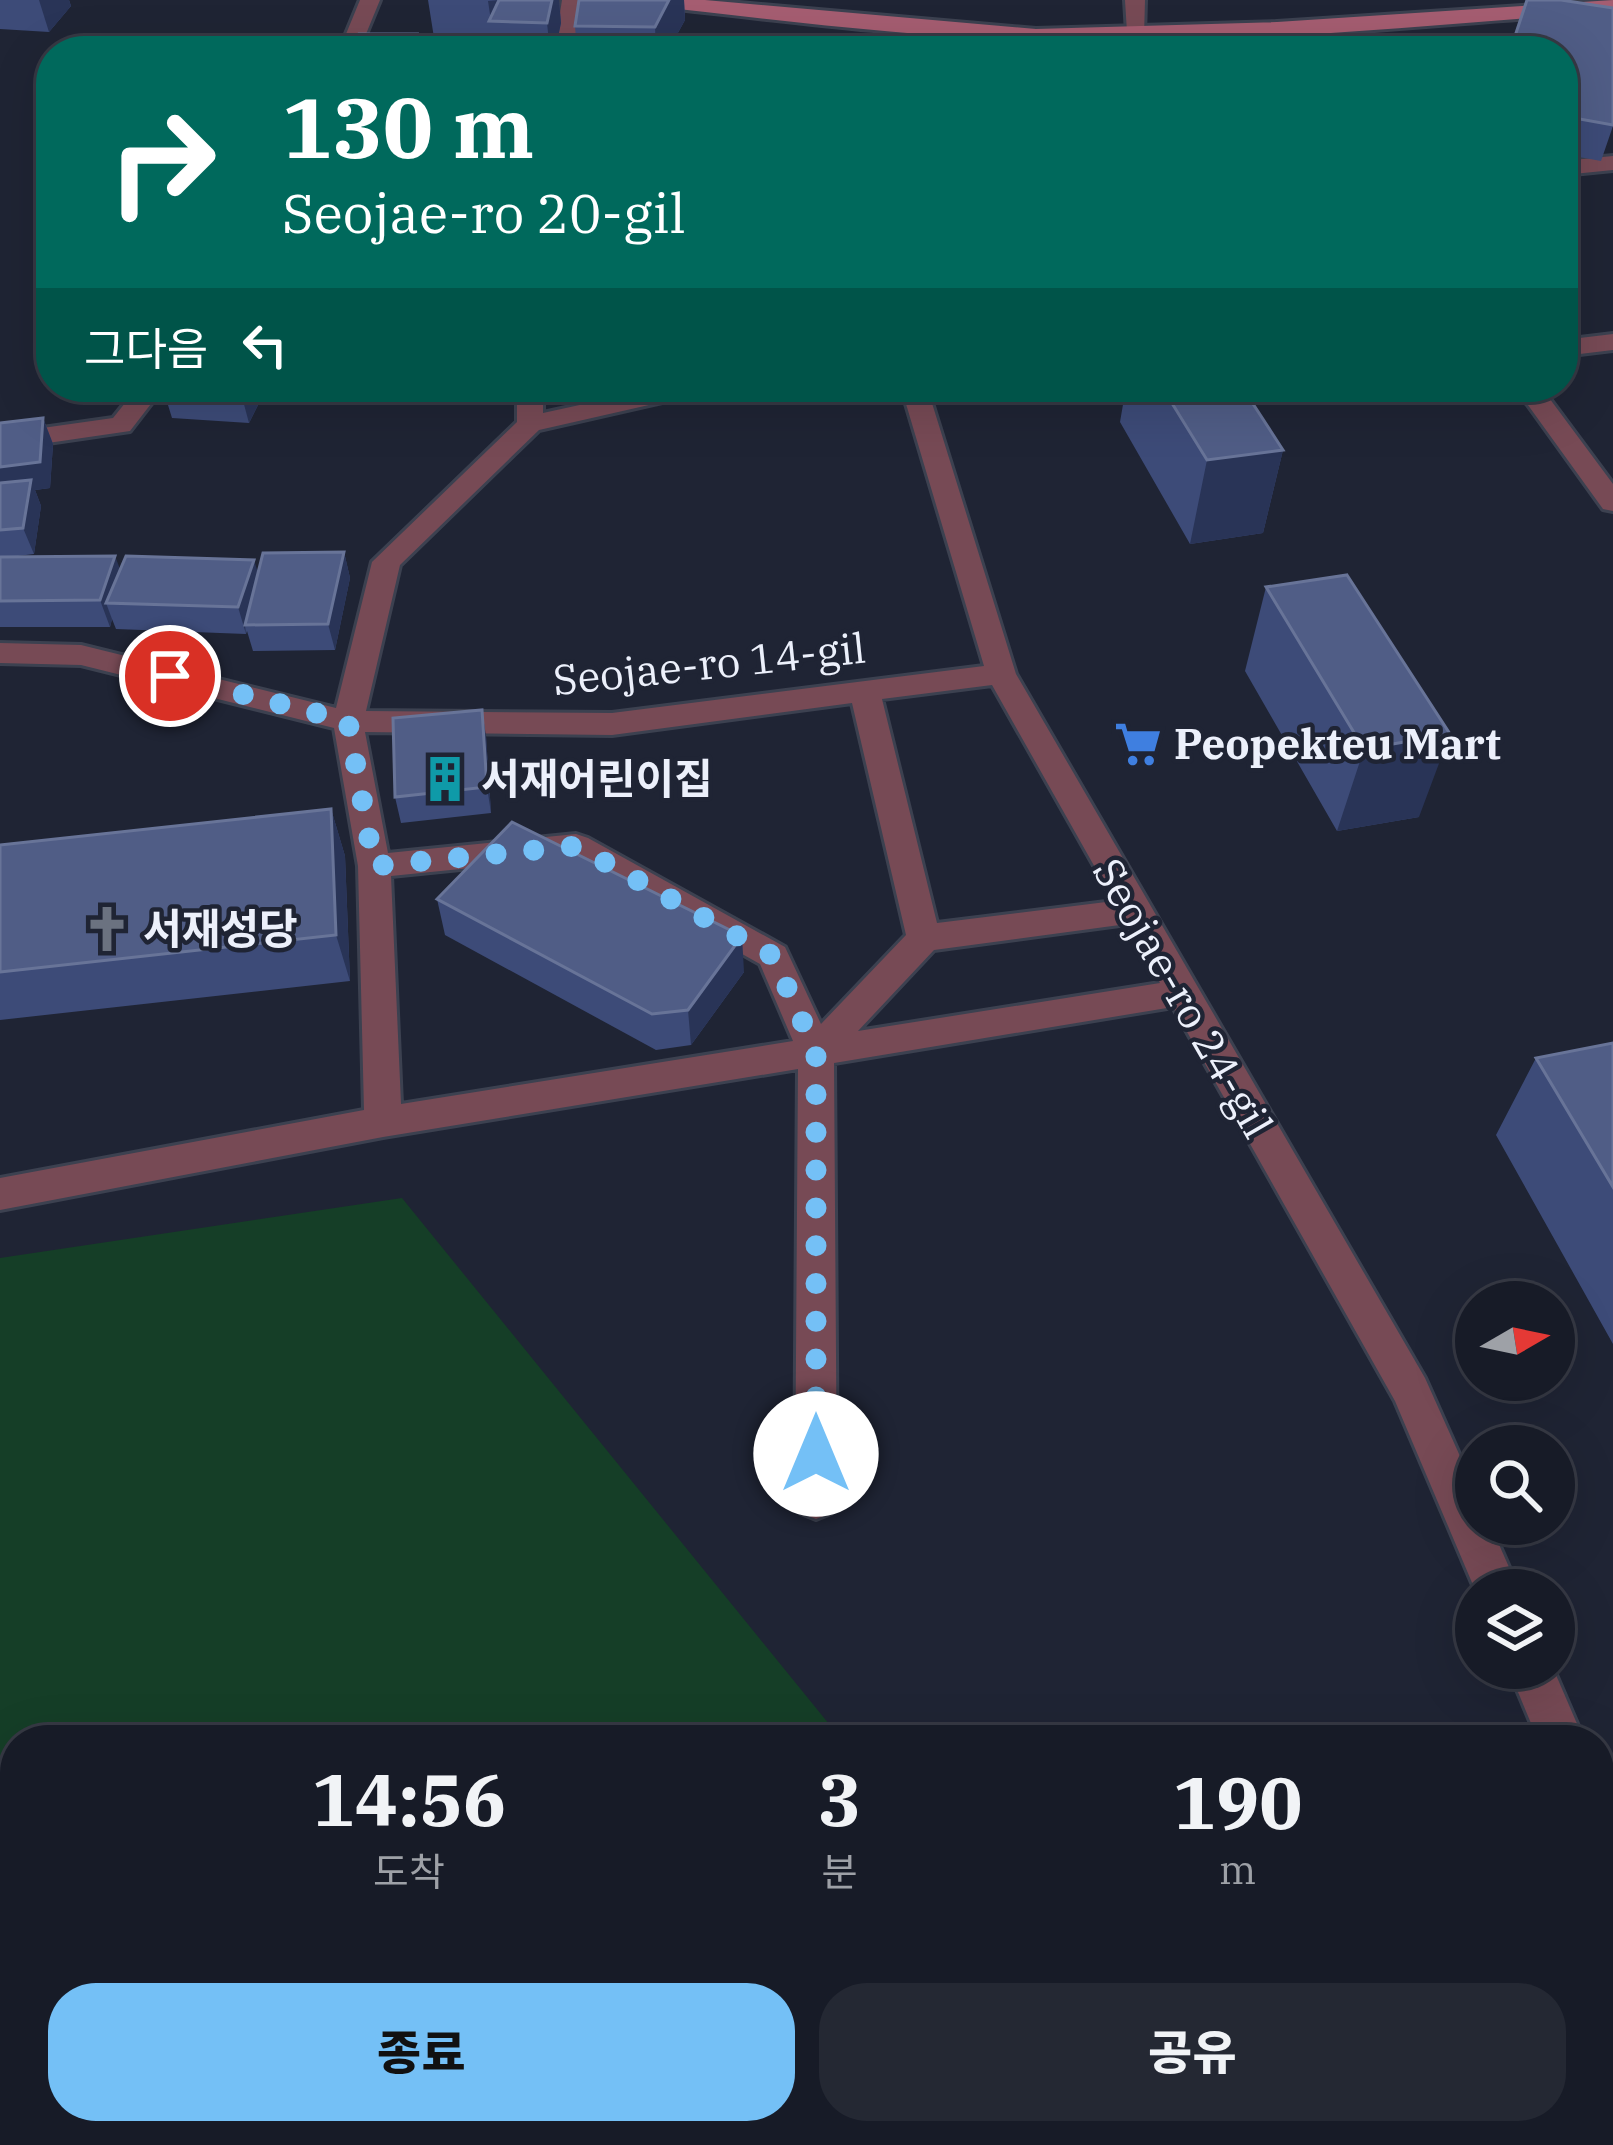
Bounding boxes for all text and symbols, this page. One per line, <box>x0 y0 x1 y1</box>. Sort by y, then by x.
text: 130 m <box>282 72 534 181</box>
icon: right <box>84 84 240 240</box>
text: Seojae-ro 20-gil <box>282 178 686 248</box>
icon: left <box>232 312 298 378</box>
text: 그다음 <box>84 319 208 377</box>
street label: Seojae-ro 14-gil <box>550 620 868 707</box>
pin <box>119 625 221 727</box>
icon: arrive <box>137 643 203 709</box>
place label: Peopekteu Mart <box>1174 716 1501 771</box>
supermarket icon: Peopekteu Mart <box>1113 719 1163 769</box>
place label: 서재어린이집 <box>481 751 713 806</box>
building icon: 서재어린이집 <box>420 754 470 804</box>
street label: Seojae-ro 24-gil <box>1081 848 1286 1147</box>
place label: 서재성당 <box>143 901 298 956</box>
church icon: 서재성당 <box>82 904 132 954</box>
north arrow <box>1455 1281 1575 1401</box>
map controls <box>1455 1281 1575 1689</box>
position arrow <box>753 1391 879 1517</box>
button: search <box>1455 1425 1575 1545</box>
button: layers <box>1455 1569 1575 1689</box>
text: 14:56 <box>312 1752 506 1846</box>
text: 3 <box>818 1752 861 1846</box>
text: 190 <box>1173 1755 1302 1849</box>
text: m <box>1219 1844 1256 1895</box>
text: 도착 <box>373 1846 445 1897</box>
text: 분 <box>822 1846 857 1897</box>
button: 종료 <box>48 1983 795 2121</box>
button: 공유 <box>819 1983 1566 2121</box>

